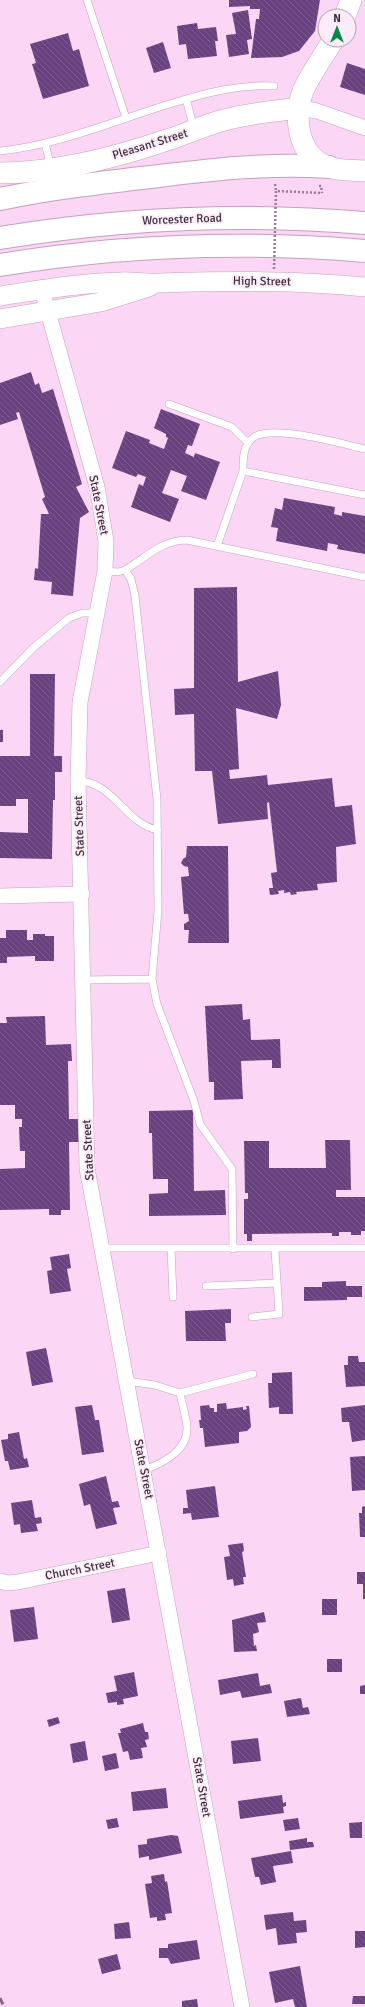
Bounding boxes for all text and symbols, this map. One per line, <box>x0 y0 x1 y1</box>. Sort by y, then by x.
north arrow <box>317 8 357 48</box>
text: N <box>333 12 341 25</box>
street label: Pleasant Street <box>111 126 190 163</box>
street label: Worcester Road <box>142 211 222 228</box>
street label: High Street <box>233 273 291 290</box>
street label: State Street <box>85 474 112 536</box>
street label: State Street <box>71 795 88 857</box>
street label: State Street <box>79 1119 98 1181</box>
street label: State Street <box>130 1438 157 1500</box>
street label: Church Street <box>44 1555 116 1584</box>
street label: State Street <box>189 1756 214 1818</box>

